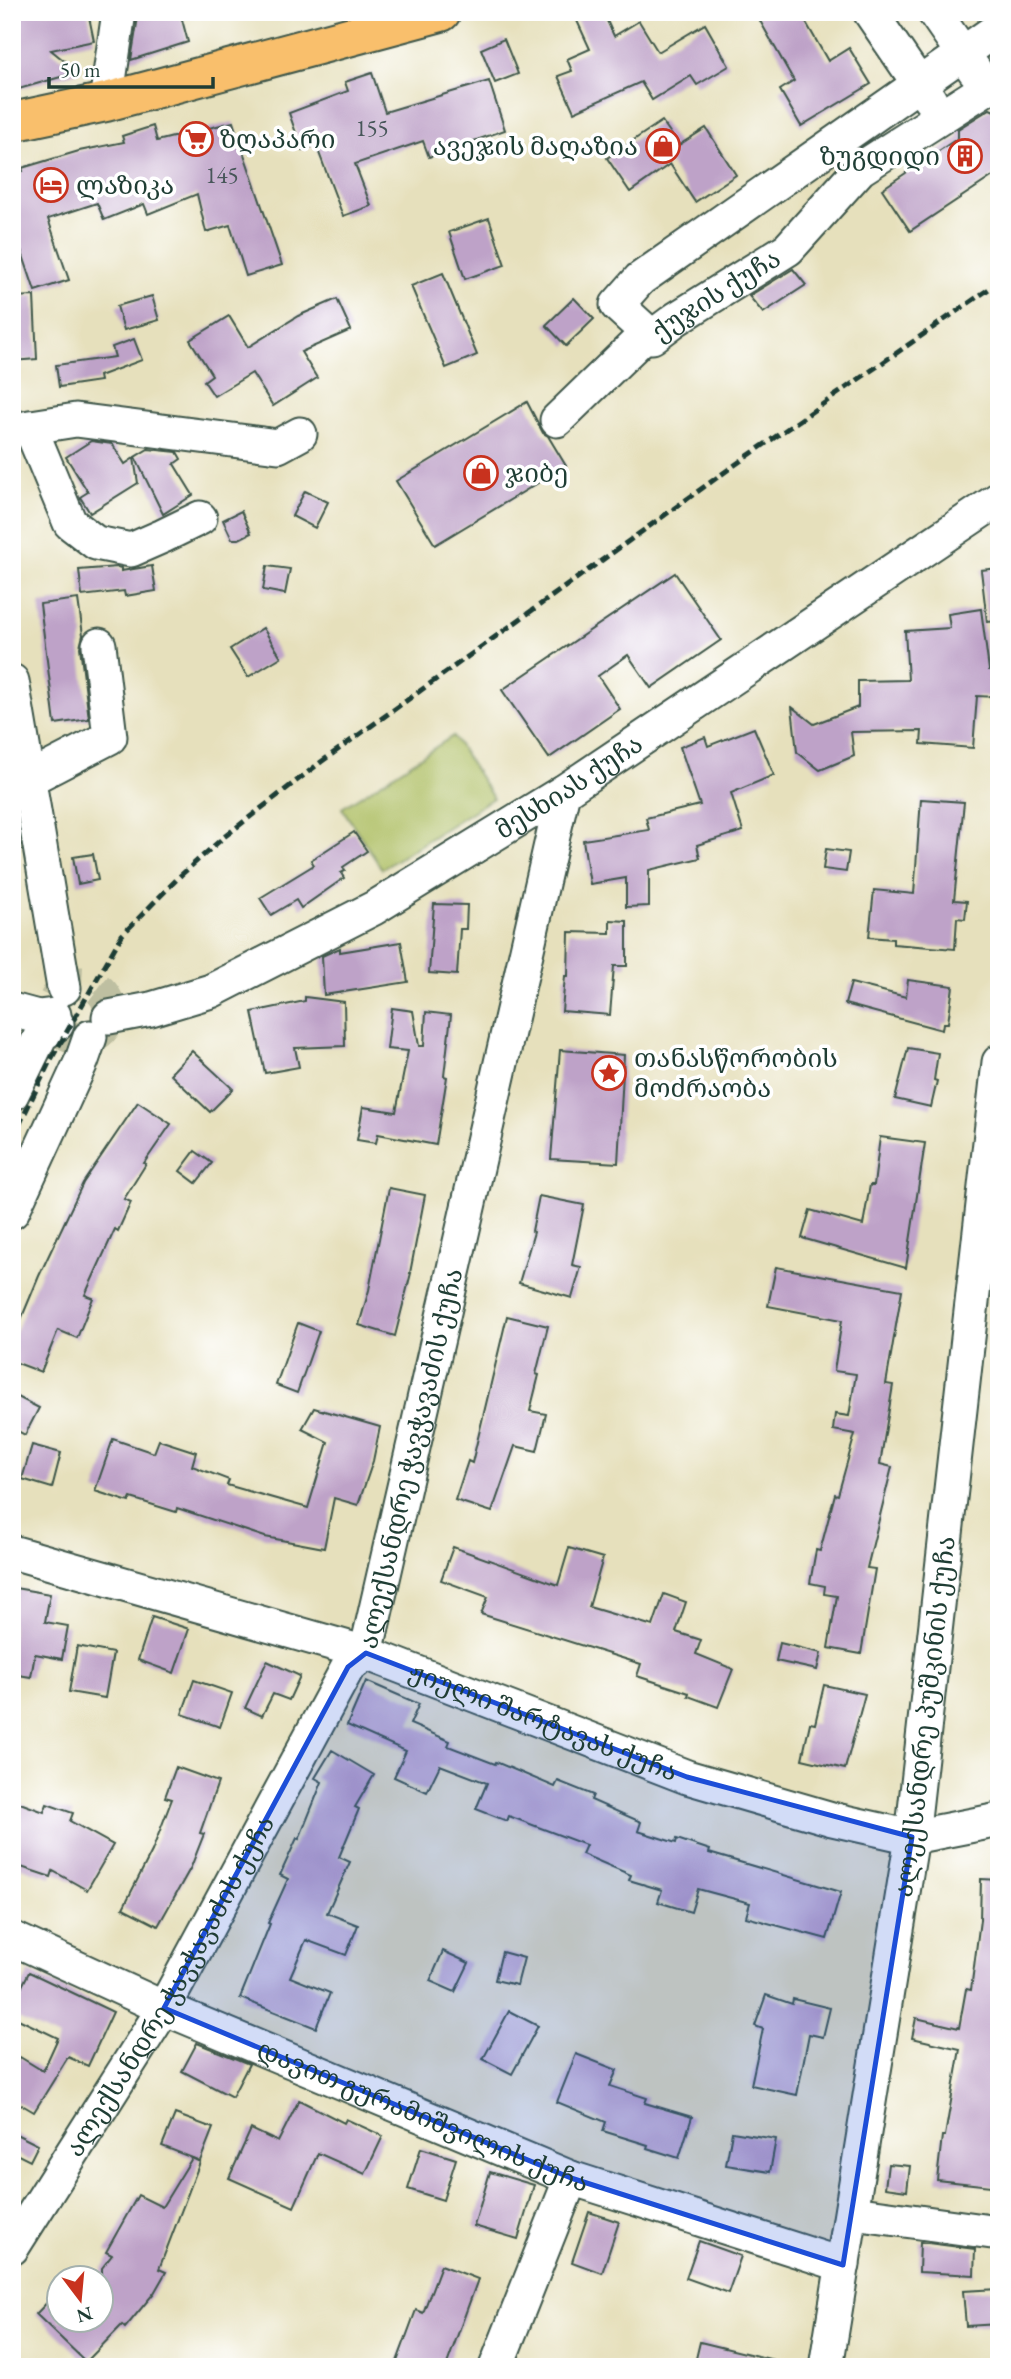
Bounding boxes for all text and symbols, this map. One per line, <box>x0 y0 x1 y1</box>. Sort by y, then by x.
scale bar <box>49 46 214 90</box>
text: 50 m <box>60 56 101 83</box>
house number: 155 <box>355 113 389 143</box>
supermarket icon: ზღაპარი <box>177 120 215 158</box>
place label: ზღაპარი <box>220 122 336 156</box>
shop icon: ავეჯის მაღაზია <box>644 127 682 165</box>
place label: ავეჯის მაღაზია <box>433 129 638 163</box>
building icon: ზუგდიდი <box>946 137 984 175</box>
place label: ზუგდიდი <box>820 139 940 173</box>
house number: 145 <box>205 160 239 190</box>
hotel icon: ლაზიკა <box>32 166 70 204</box>
place label: ლაზიკა <box>76 168 174 202</box>
street label: ქუჯის ქუჩა <box>645 241 787 348</box>
shop icon: ჯიბე <box>462 454 500 492</box>
place label: ჯიბე <box>505 456 568 490</box>
street label: მესხიას ქუჩა <box>489 726 649 847</box>
place label: თანასწორობის მოძრაობა <box>634 1041 838 1105</box>
place icon: თანასწორობის მოძრაობა <box>590 1054 628 1092</box>
street label: ალექსანდრე ჭავჭავაძის ქუჩა <box>351 1265 471 1652</box>
street label: ალექსანდრე პუშკინის ქუჩა <box>885 1534 963 1900</box>
street label: ჟიული შარტავას ქუჩა <box>404 1654 683 1789</box>
street label: ალექსანდრე ჭავჭავაძის ქუჩა <box>57 1809 282 2163</box>
street label: დავით გურამიშვილის ქუჩა <box>252 2032 593 2200</box>
north arrow <box>46 2264 116 2334</box>
text: N <box>73 2301 95 2329</box>

